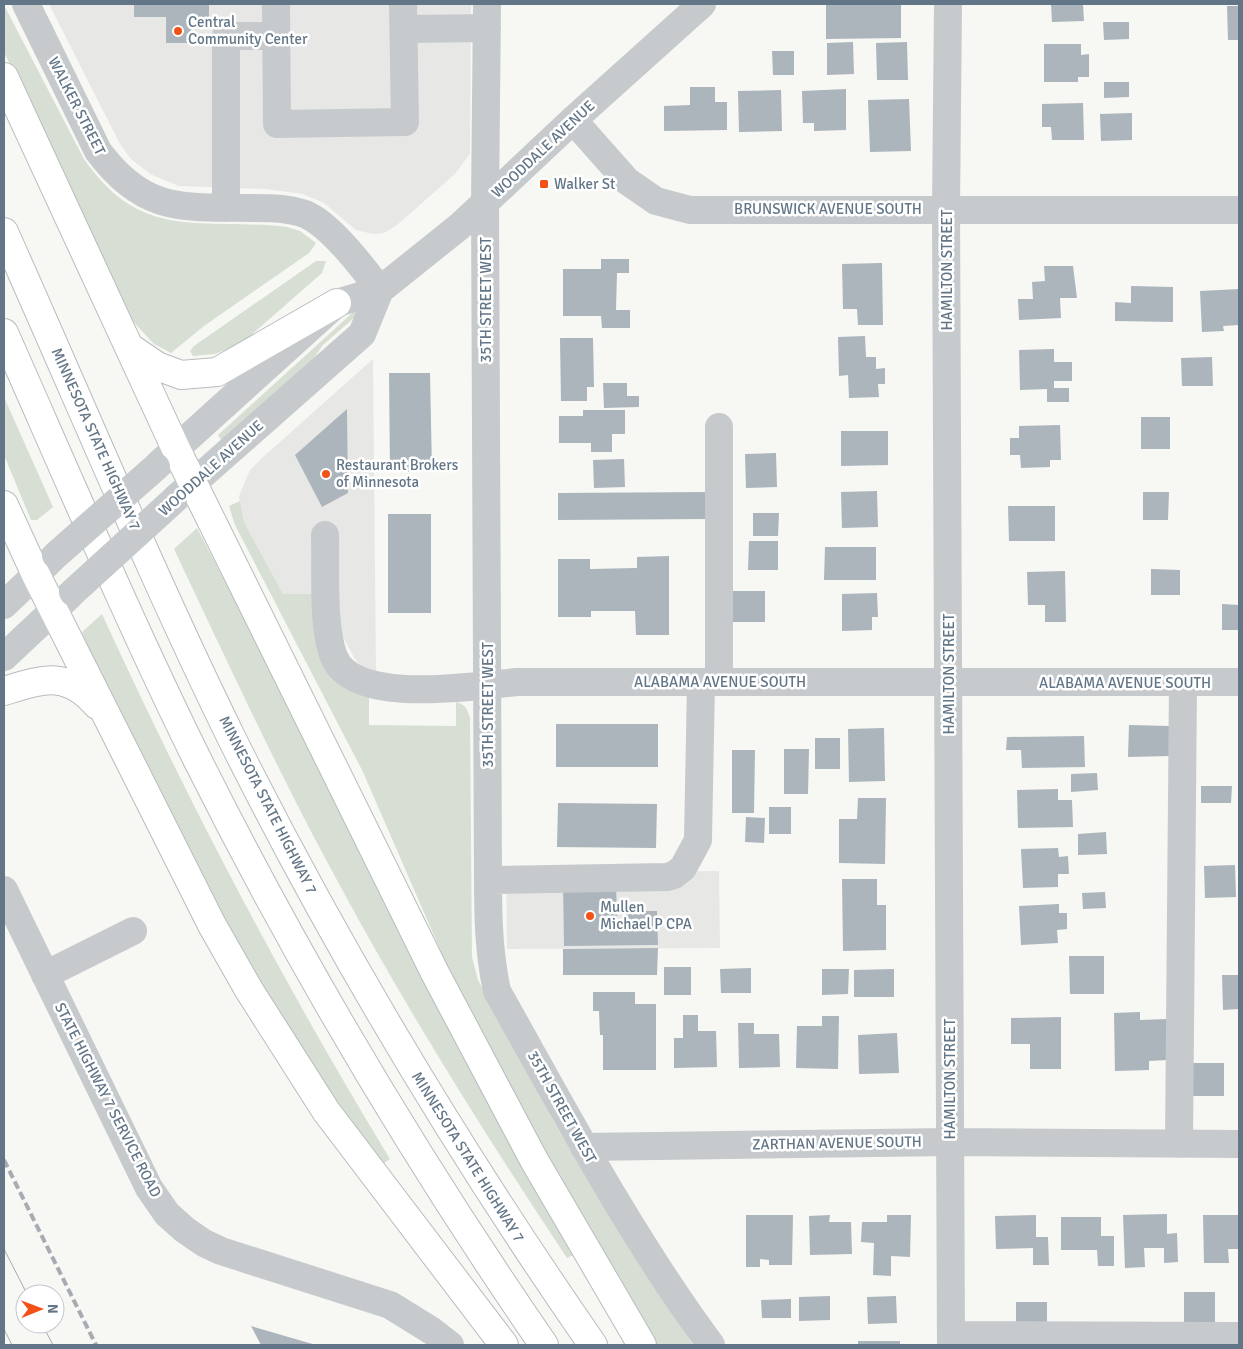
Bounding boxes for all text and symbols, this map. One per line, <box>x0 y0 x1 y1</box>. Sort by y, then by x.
place label: Central Community Center <box>188 13 308 48</box>
marker: Central Community Center <box>172 25 184 37</box>
street label: WALKER STREET <box>45 54 110 159</box>
street label: WOODDALE AVENUE <box>488 97 598 201</box>
place label: Walker St <box>554 175 615 193</box>
marker: Walker St <box>538 178 550 190</box>
street label: BRUNSWICK AVENUE SOUTH <box>734 200 922 218</box>
street label: HAMILTON STREET <box>938 209 956 331</box>
street label: 35TH STREET WEST <box>477 237 495 363</box>
street label: MINNESOTA STATE HIGHWAY 7 <box>48 345 144 533</box>
street label: WOODDALE AVENUE <box>155 416 267 520</box>
place label: Restaurant Brokers of Minnesota <box>336 456 459 491</box>
marker: Restaurant Brokers of Minnesota <box>320 468 332 480</box>
street label: HAMILTON STREET <box>940 613 958 735</box>
street label: 35TH STREET WEST <box>479 642 497 768</box>
street label: ALABAMA AVENUE SOUTH <box>634 673 806 691</box>
street label: ALABAMA AVENUE SOUTH <box>1039 674 1211 692</box>
street label: MINNESOTA STATE HIGHWAY 7 <box>215 713 321 897</box>
place label: Mullen Michael P CPA <box>600 898 692 933</box>
marker: Mullen Michael P CPA <box>584 910 596 922</box>
street label: STATE HIGHWAY 7 SERVICE ROAD <box>51 1000 165 1200</box>
street label: HAMILTON STREET <box>941 1018 959 1140</box>
street label: 35TH STREET WEST <box>524 1048 601 1167</box>
street label: MINNESOTA STATE HIGHWAY 7 <box>408 1068 528 1246</box>
street label: ZARTHAN AVENUE SOUTH <box>752 1133 922 1153</box>
north arrow <box>15 1284 65 1334</box>
text: N <box>44 1304 61 1314</box>

